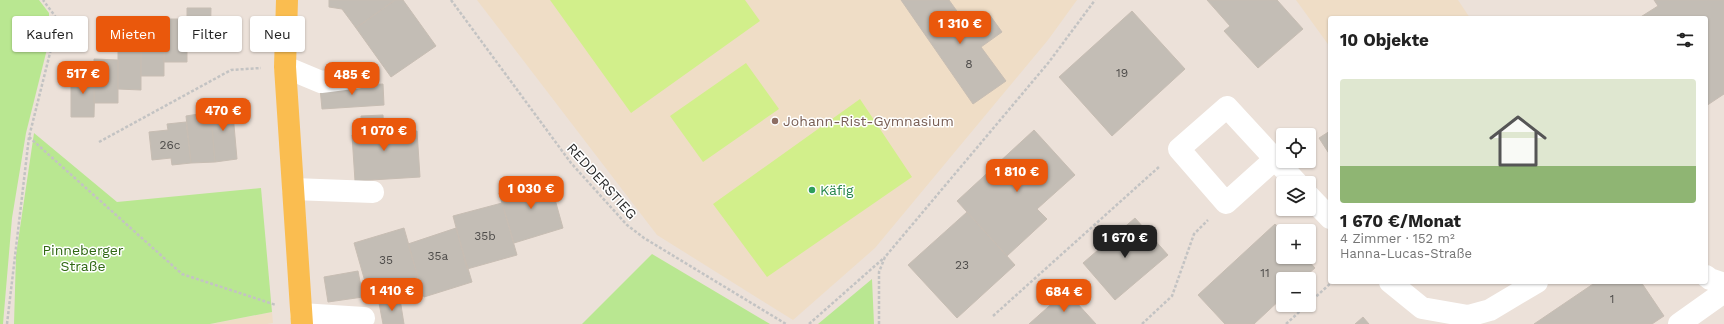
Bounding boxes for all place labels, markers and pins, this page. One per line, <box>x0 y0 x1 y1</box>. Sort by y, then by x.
pin: 1 310 € <box>923 11 997 45</box>
pin: 517 € <box>55 61 111 95</box>
pin: 485 € <box>324 62 380 96</box>
pin: 470 € <box>195 98 251 132</box>
place label: Johann-Rist-Gymnasium <box>783 113 954 129</box>
marker: Johann-Rist-Gymnasium <box>770 116 780 126</box>
pin: 1 070 € <box>347 118 421 152</box>
pin: 1 810 € <box>980 159 1054 193</box>
pin: 1 030 € <box>494 176 568 210</box>
place label: Käfig <box>820 182 854 198</box>
marker: Käfig <box>807 185 817 195</box>
pin: 1 670 € <box>1088 225 1162 259</box>
pin: 1 410 € <box>355 278 429 312</box>
pin: 684 € <box>1036 279 1092 313</box>

